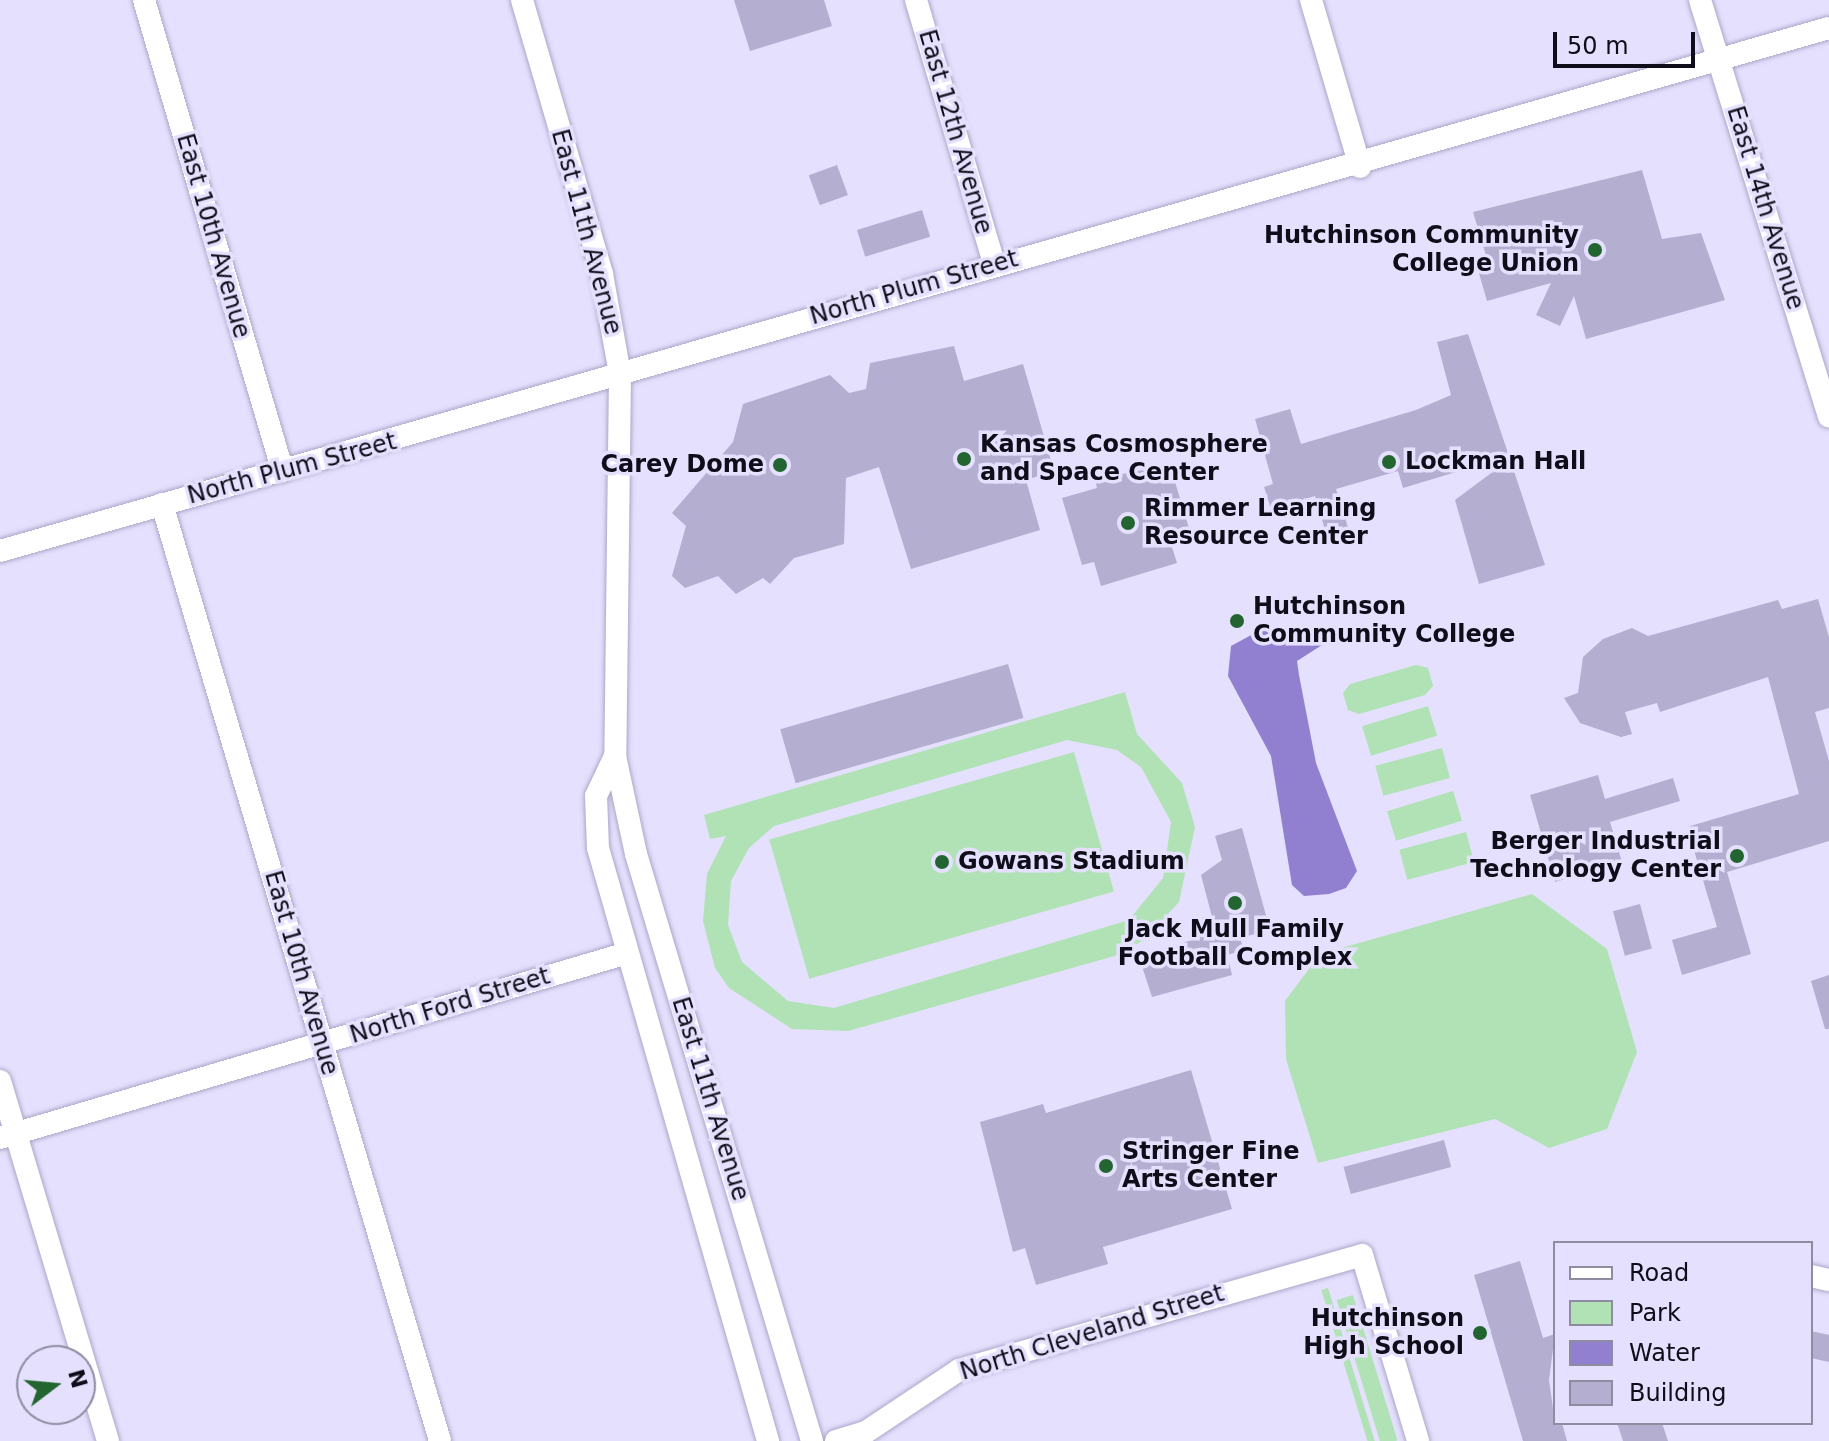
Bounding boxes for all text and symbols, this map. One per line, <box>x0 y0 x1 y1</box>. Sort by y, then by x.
scale bar <box>1557 16 1699 66</box>
street label: East 12th Avenue <box>912 26 998 238</box>
text: 50 m <box>1567 32 1629 60</box>
street label: East 14th Avenue <box>1720 103 1810 313</box>
street label: East 11th Avenue <box>545 126 627 338</box>
street label: East 10th Avenue <box>170 130 256 342</box>
place label: Hutchinson Community College Union <box>1264 222 1579 278</box>
marker: Hutchinson Community College Union <box>1586 241 1604 259</box>
street label: North Plum Street <box>807 245 1021 331</box>
street label: North Plum Street <box>184 427 400 511</box>
place label: Kansas Cosmosphere and Space Center <box>980 431 1268 487</box>
place label: Lockman Hall <box>1405 448 1586 476</box>
marker: Kansas Cosmosphere and Space Center <box>955 450 973 468</box>
place label: Carey Dome <box>600 451 764 479</box>
marker: Lockman Hall <box>1380 453 1398 471</box>
marker: Carey Dome <box>771 456 789 474</box>
place label: Rimmer Learning Resource Center <box>1144 495 1376 551</box>
marker: Rimmer Learning Resource Center <box>1119 514 1137 532</box>
place label: Hutchinson Community College <box>1253 593 1515 649</box>
marker: Hutchinson Community College <box>1228 612 1246 630</box>
place label: Berger Industrial Technology Center <box>1470 828 1721 884</box>
marker: Berger Industrial Technology Center <box>1728 847 1746 865</box>
place label: Gowans Stadium <box>958 848 1185 876</box>
marker: Gowans Stadium <box>933 853 951 871</box>
street label: East 10th Avenue <box>258 867 344 1079</box>
marker: Jack Mull Family Football Complex <box>1226 894 1244 912</box>
place label: Jack Mull Family Football Complex <box>1118 916 1352 972</box>
street label: North Ford Street <box>347 962 553 1050</box>
street label: East 11th Avenue <box>665 994 755 1204</box>
place label: Stringer Fine Arts Center <box>1122 1138 1300 1194</box>
marker: Stringer Fine Arts Center <box>1097 1157 1115 1175</box>
legend <box>1553 1241 1813 1425</box>
text: Road <box>1629 1259 1689 1287</box>
street label: North Cleveland Street <box>957 1279 1227 1387</box>
text: Park <box>1629 1299 1681 1327</box>
place label: Hutchinson High School <box>1303 1305 1464 1361</box>
marker: Hutchinson High School <box>1471 1324 1489 1342</box>
text: Water <box>1629 1339 1700 1367</box>
north arrow <box>16 1345 96 1425</box>
text: N <box>63 1366 92 1391</box>
text: Building <box>1629 1379 1726 1407</box>

